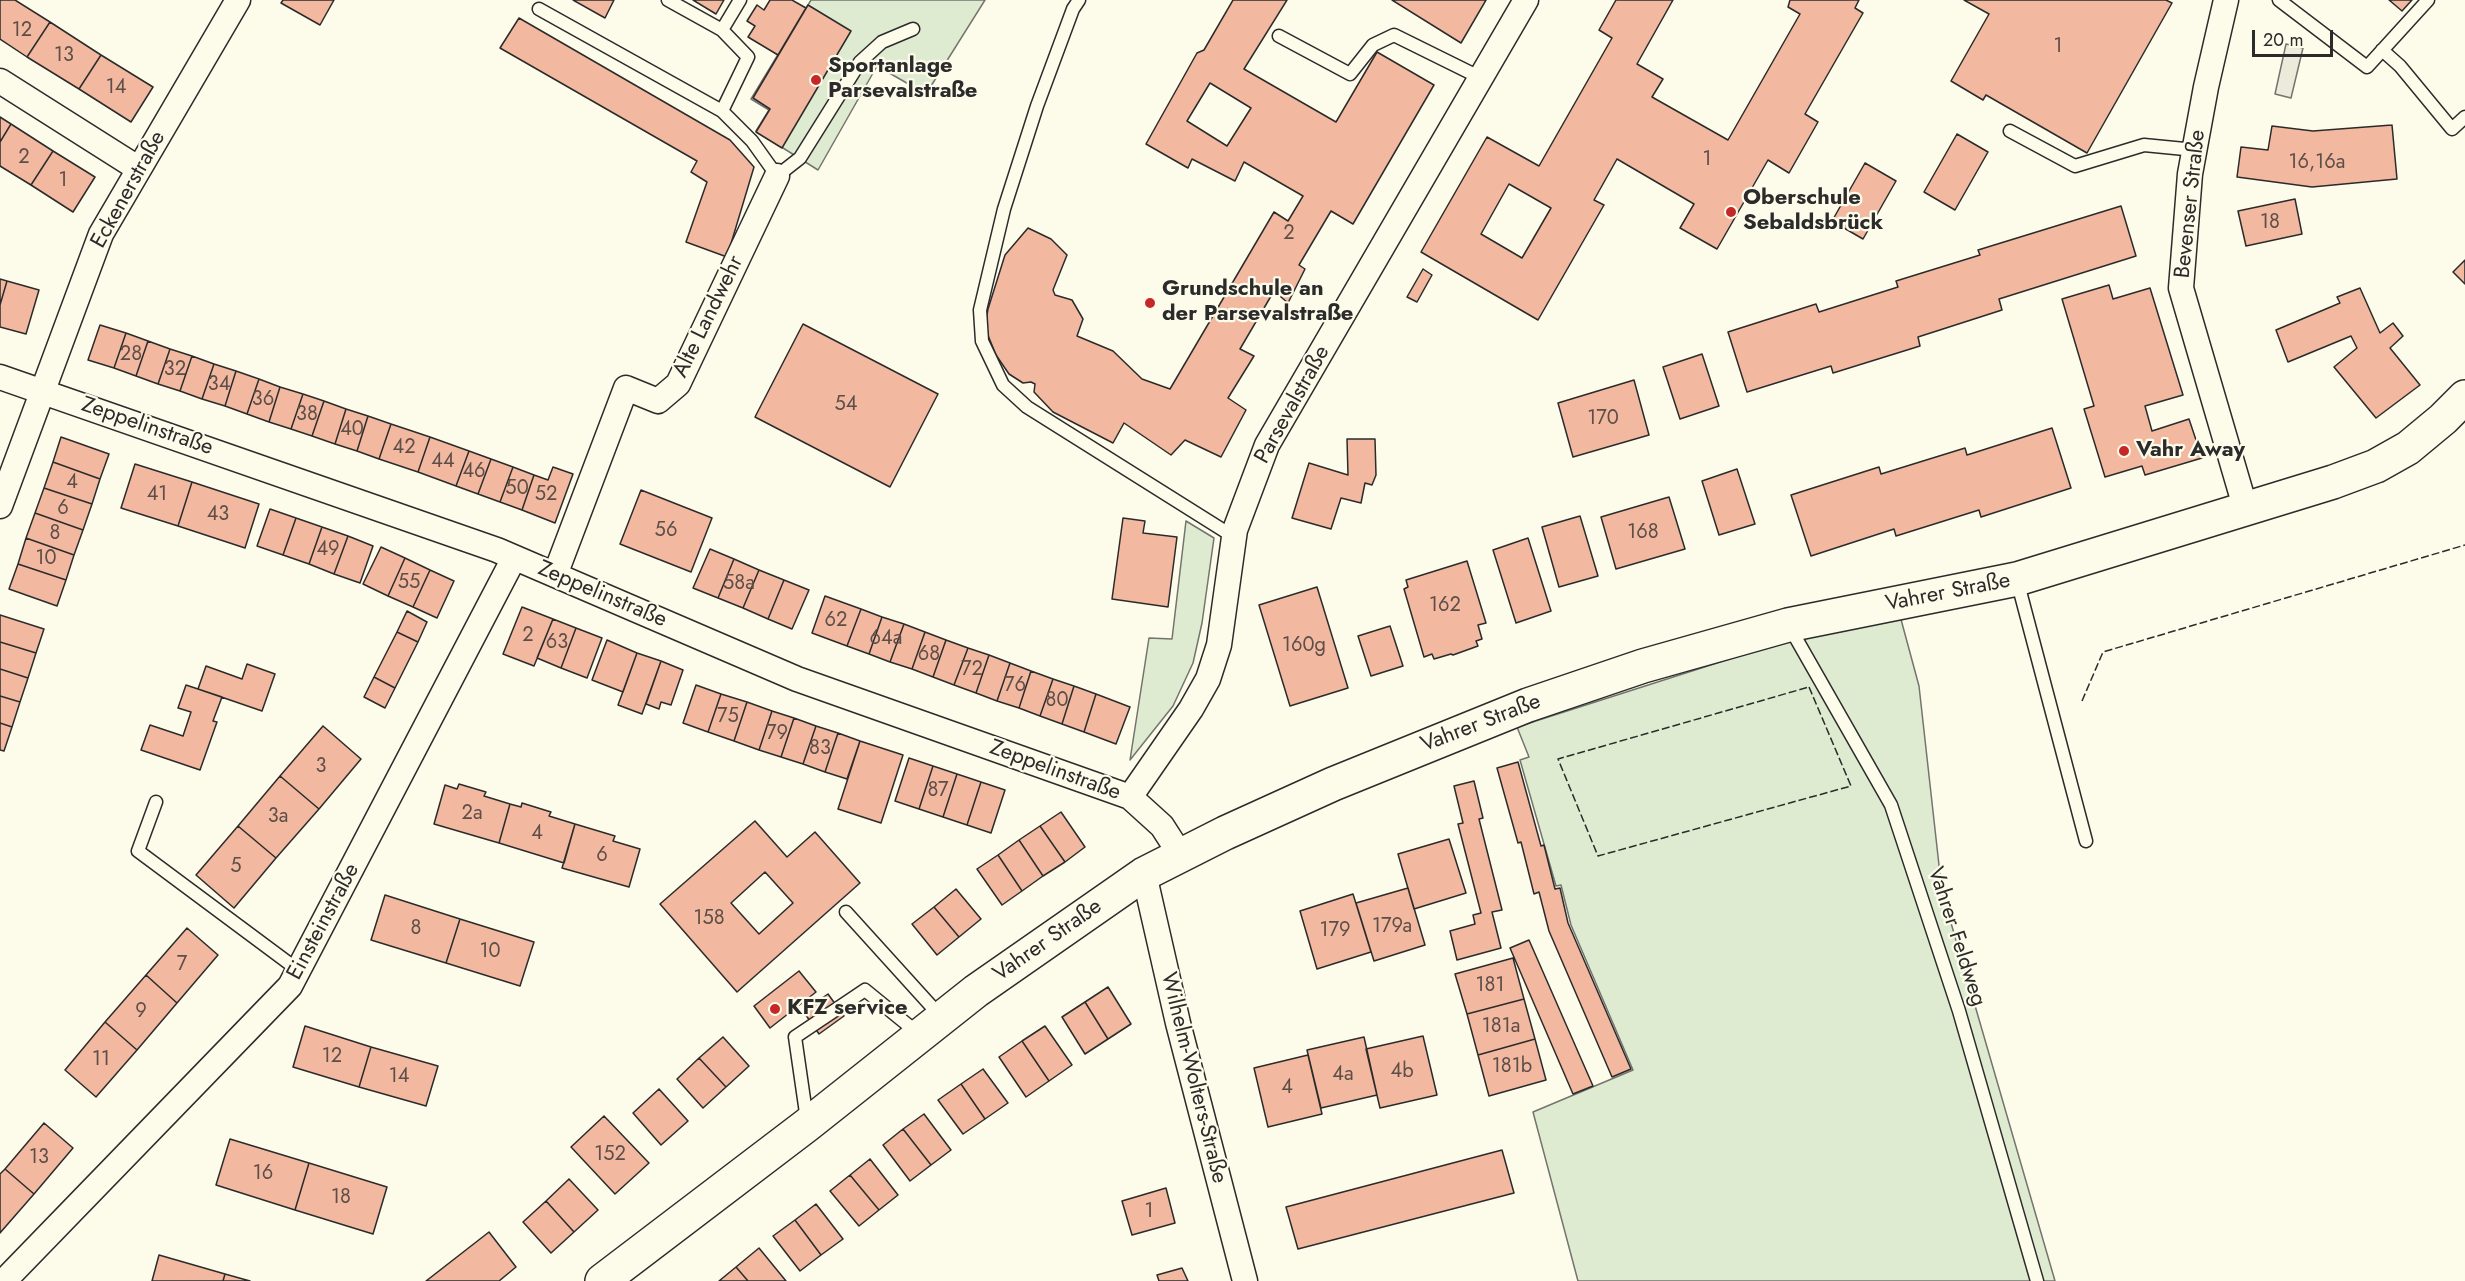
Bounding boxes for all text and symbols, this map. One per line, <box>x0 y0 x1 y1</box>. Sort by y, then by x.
scale bar <box>2255 18 2336 56</box>
house number: 12 <box>12 19 32 43</box>
text: 20 m <box>2263 27 2303 53</box>
house number: 1 <box>2054 35 2062 59</box>
house number: 13 <box>54 44 74 68</box>
place label: Sportanlage Parsevalstraße <box>828 54 977 106</box>
marker: Sportanlage Parsevalstraße <box>809 73 823 87</box>
house number: 14 <box>106 76 126 100</box>
street label: Eckenerstraße <box>86 127 172 253</box>
street label: Bevenser Straße <box>2170 128 2212 280</box>
house number: 2 <box>18 146 30 170</box>
house number: 1 <box>1703 148 1711 172</box>
house number: 16,16a <box>2289 151 2345 175</box>
house number: 1 <box>59 169 67 193</box>
place label: Oberschule Sebaldsbrück <box>1743 186 1883 237</box>
marker: Oberschule Sebaldsbrück <box>1724 205 1738 219</box>
house number: 18 <box>2260 211 2280 235</box>
house number: 2 <box>1283 222 1295 246</box>
street label: Alte Landwehr <box>668 252 750 382</box>
place label: Grundschule an der Parsevalstraße <box>1162 277 1353 328</box>
marker: Grundschule an der Parsevalstraße <box>1143 296 1157 310</box>
street label: Parsevalstraße <box>1250 341 1336 469</box>
house number: 28 <box>120 343 142 367</box>
house number: 32 <box>164 358 186 382</box>
house number: 34 <box>208 373 230 397</box>
house number: 36 <box>252 388 274 412</box>
street label: Zeppelinstraße <box>78 392 216 462</box>
house number: 54 <box>835 393 857 417</box>
house number: 38 <box>296 403 318 427</box>
house number: 170 <box>1587 407 1619 431</box>
house number: 40 <box>340 418 364 442</box>
house number: 42 <box>392 436 416 460</box>
place label: Vahr Away <box>2136 438 2245 464</box>
marker: Vahr Away <box>2117 444 2131 458</box>
house number: 44 <box>431 450 455 474</box>
house number: 46 <box>462 460 486 484</box>
house number: 4 <box>66 471 78 495</box>
house number: 50 <box>505 477 529 501</box>
house number: 41 <box>147 483 167 507</box>
house number: 52 <box>535 483 557 507</box>
house number: 6 <box>57 497 69 521</box>
house number: 43 <box>207 503 229 527</box>
house number: 56 <box>655 519 677 543</box>
house number: 168 <box>1627 521 1659 545</box>
house number: 8 <box>50 522 60 546</box>
house number: 49 <box>316 538 340 562</box>
house number: 10 <box>36 547 56 571</box>
street label: Zeppelinstraße <box>534 556 670 634</box>
street label: Vahrer Straße <box>1883 568 2013 618</box>
house number: 55 <box>398 571 420 595</box>
house number: 58a <box>723 572 755 596</box>
house number: 162 <box>1429 594 1461 618</box>
house number: 62 <box>825 609 847 633</box>
house number: 2 <box>522 624 534 648</box>
house number: 64a <box>870 627 902 651</box>
house number: 63 <box>546 631 568 655</box>
house number: 160g <box>1282 634 1326 658</box>
house number: 68 <box>918 643 940 667</box>
house number: 72 <box>961 658 983 682</box>
house number: 76 <box>1004 674 1026 698</box>
house number: 80 <box>1046 689 1068 713</box>
street label: Vahrer Straße <box>1417 689 1545 759</box>
house number: 75 <box>717 705 739 729</box>
house number: 79 <box>766 722 788 746</box>
street label: Zeppelinstraße <box>986 735 1124 807</box>
house number: 83 <box>809 737 831 761</box>
house number: 3 <box>316 755 326 779</box>
house number: 87 <box>927 779 949 803</box>
house number: 2a <box>462 802 482 826</box>
house number: 3a <box>268 805 288 829</box>
house number: 4 <box>531 822 543 846</box>
house number: 6 <box>596 844 608 868</box>
house number: 5 <box>230 855 242 879</box>
street label: Einsteinstraße <box>282 859 366 985</box>
street label: Vahrer Feldweg <box>1921 864 1991 1010</box>
street label: Vahrer Straße <box>989 894 1107 988</box>
house number: 158 <box>693 907 725 931</box>
house number: 179a <box>1372 915 1412 939</box>
house number: 8 <box>411 917 421 941</box>
house number: 179 <box>1319 919 1351 943</box>
house number: 10 <box>480 940 500 964</box>
house number: 7 <box>177 953 187 977</box>
street label: Wilhelm-Wolters-Straße <box>1154 970 1232 1186</box>
house number: 181 <box>1476 974 1504 998</box>
place label: KFZ service <box>787 996 908 1022</box>
house number: 9 <box>135 1000 147 1024</box>
marker: KFZ service <box>768 1002 782 1016</box>
house number: 181a <box>1482 1015 1520 1039</box>
house number: 12 <box>322 1045 342 1069</box>
house number: 11 <box>92 1048 110 1072</box>
house number: 181b <box>1492 1055 1532 1079</box>
house number: 4b <box>1390 1060 1414 1084</box>
house number: 4a <box>1332 1063 1354 1087</box>
house number: 14 <box>389 1065 409 1089</box>
house number: 4 <box>1281 1076 1293 1100</box>
house number: 152 <box>594 1143 626 1167</box>
house number: 13 <box>29 1146 49 1170</box>
house number: 16 <box>253 1162 273 1186</box>
house number: 18 <box>331 1186 351 1210</box>
house number: 1 <box>1145 1200 1153 1224</box>

